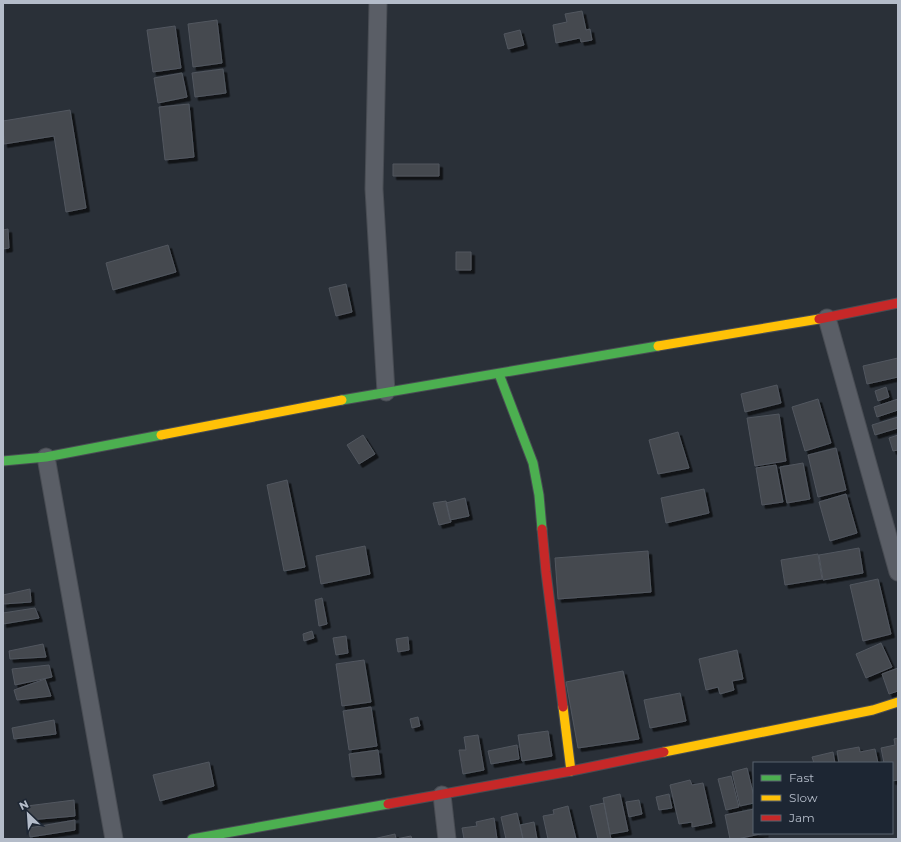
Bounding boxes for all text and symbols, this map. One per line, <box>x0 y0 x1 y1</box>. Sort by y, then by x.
legend <box>753 762 893 834</box>
text: Fast <box>789 770 814 785</box>
text: Slow <box>789 790 818 805</box>
north arrow <box>8 794 48 834</box>
text: N <box>17 797 31 813</box>
text: Jam <box>788 810 815 825</box>

